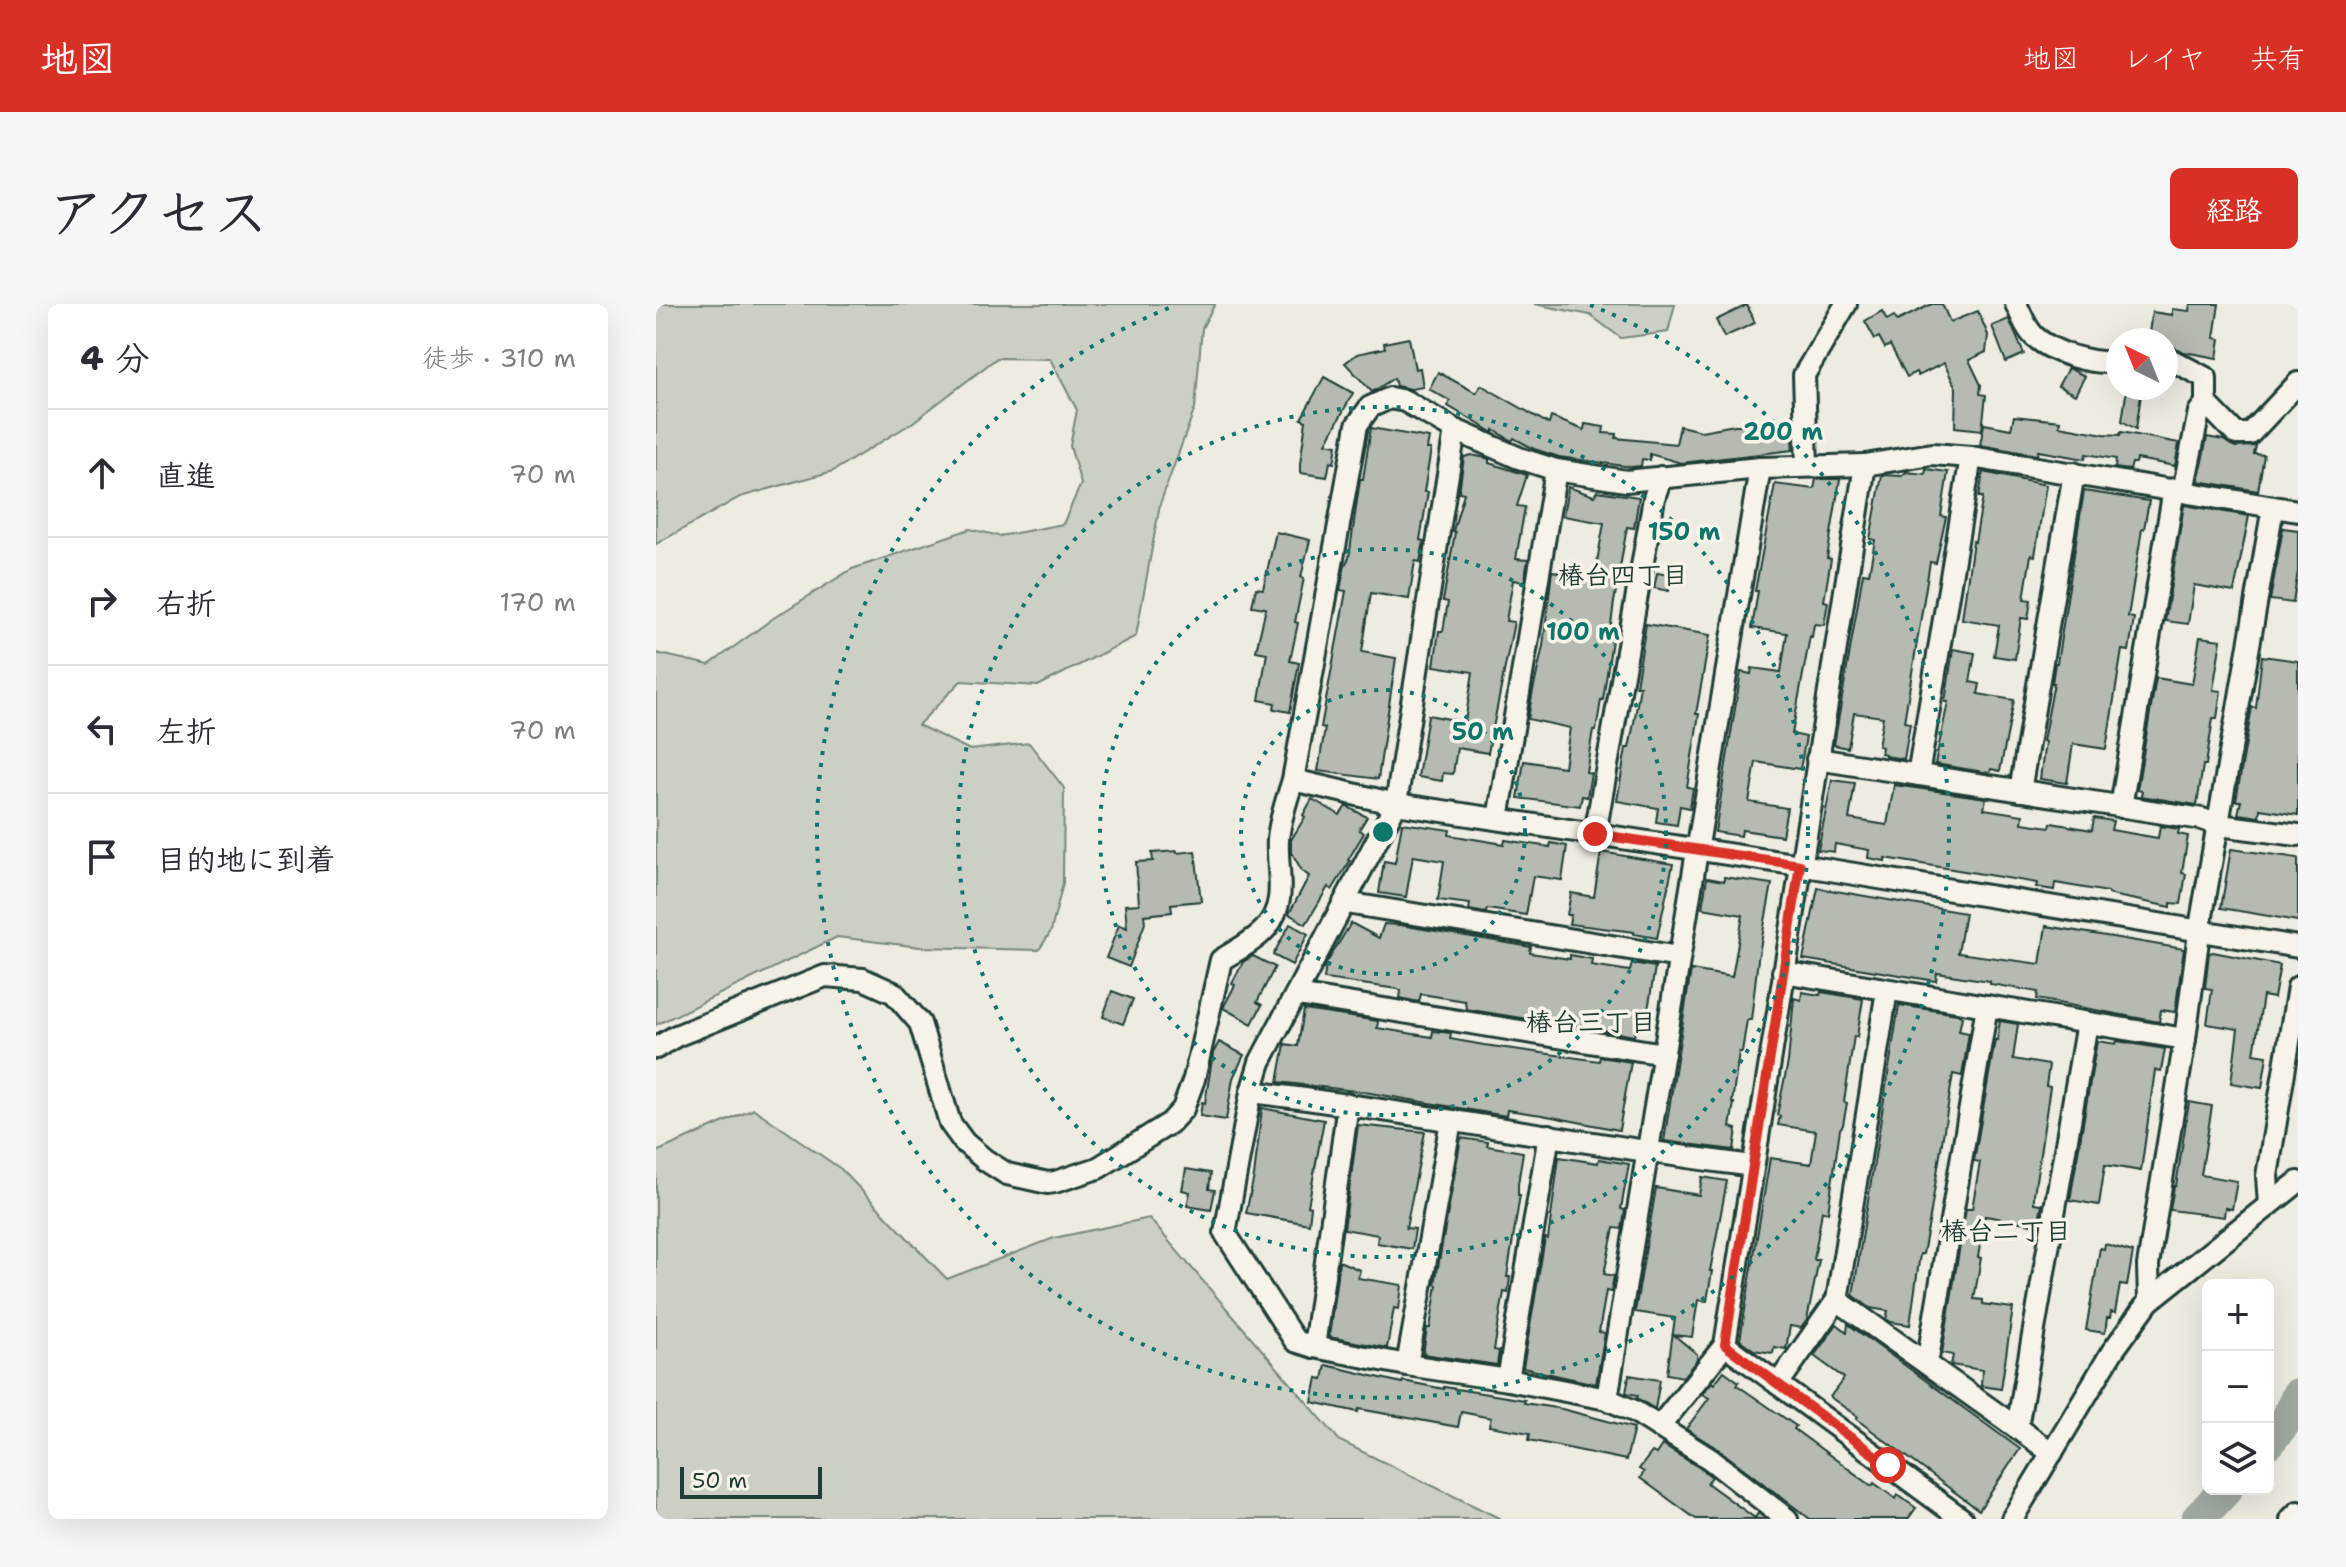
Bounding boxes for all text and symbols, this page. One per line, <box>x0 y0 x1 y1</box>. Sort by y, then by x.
text: 地図 <box>40 33 116 84</box>
text: 地図 <box>2023 39 2079 77</box>
text: レイヤ <box>2123 39 2206 77</box>
text: 共有 <box>2250 39 2306 77</box>
button: 経路 <box>2170 168 2298 249</box>
text: アクセス <box>48 175 269 250</box>
north arrow <box>2106 328 2178 400</box>
text: 4 分 <box>80 335 150 381</box>
text: 徒歩 · 310 m <box>423 340 576 375</box>
text: 200 m <box>1743 416 1823 448</box>
icon: ahead <box>80 451 124 495</box>
text: 直進 <box>156 455 216 496</box>
text: 70 m <box>509 456 576 491</box>
text: 150 m <box>1648 516 1720 548</box>
district label: 椿台四丁目 <box>1558 557 1688 592</box>
icon: right <box>80 579 124 623</box>
text: 右折 <box>156 583 216 624</box>
text: 170 m <box>499 584 576 619</box>
text: 100 m <box>1546 616 1620 648</box>
icon: left <box>80 707 124 751</box>
text: 左折 <box>156 711 216 752</box>
text: 70 m <box>509 712 576 747</box>
text: 50 m <box>1452 716 1514 748</box>
route end <box>1577 816 1613 852</box>
centre of rings <box>1369 818 1397 846</box>
icon: arrive <box>80 835 124 879</box>
text: 目的地に到着 <box>156 839 336 880</box>
district label: 椿台三丁目 <box>1526 1004 1656 1039</box>
district label: 椿台二丁目 <box>1941 1213 2071 1248</box>
map controls <box>2202 1279 2274 1495</box>
button: + <box>2202 1279 2274 1351</box>
button: − <box>2202 1351 2274 1423</box>
button: layers <box>2202 1423 2274 1495</box>
route start <box>1870 1447 1906 1483</box>
scale bar <box>680 1463 822 1499</box>
text: 50 m <box>692 1466 747 1495</box>

